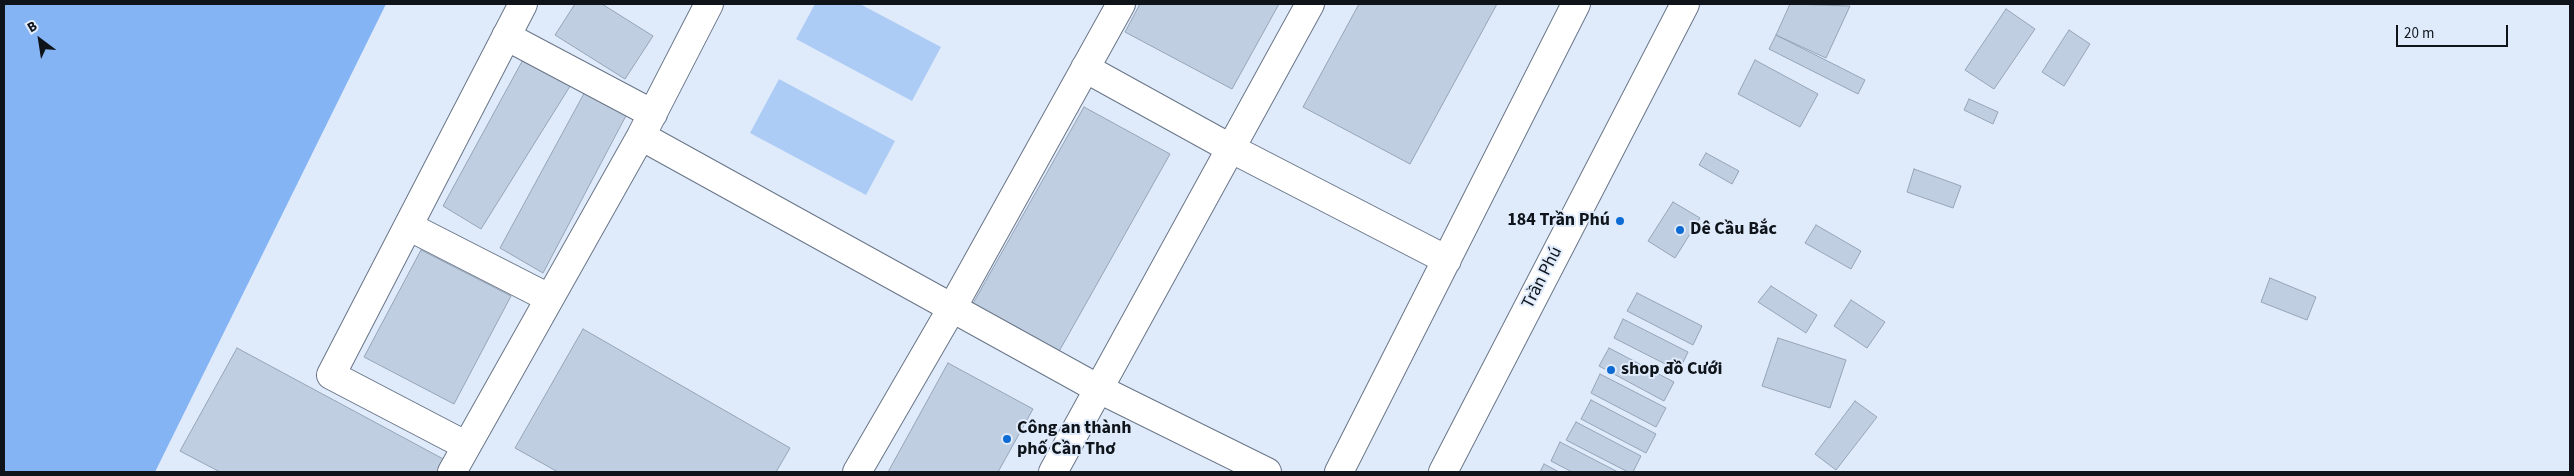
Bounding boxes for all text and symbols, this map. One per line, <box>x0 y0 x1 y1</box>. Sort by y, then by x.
north arrow <box>15 15 65 65</box>
scale bar <box>2399 15 2512 47</box>
text: B <box>23 16 41 38</box>
text: 20 m <box>2404 23 2434 44</box>
place label: 184 Trần Phú <box>1507 210 1610 232</box>
marker: 184 Trần Phú <box>1614 215 1626 227</box>
place label: Dê Cầu Bắc <box>1690 219 1777 241</box>
marker: Dê Cầu Bắc <box>1674 224 1686 236</box>
street label: Trần Phú <box>1518 243 1568 313</box>
place label: shop đồ Cưới <box>1621 359 1723 381</box>
marker: shop đồ Cưới <box>1605 364 1617 376</box>
place label: Công an thành phố Cần Thơ <box>1017 418 1132 460</box>
marker: Công an thành phố Cần Thơ <box>1001 433 1013 445</box>

